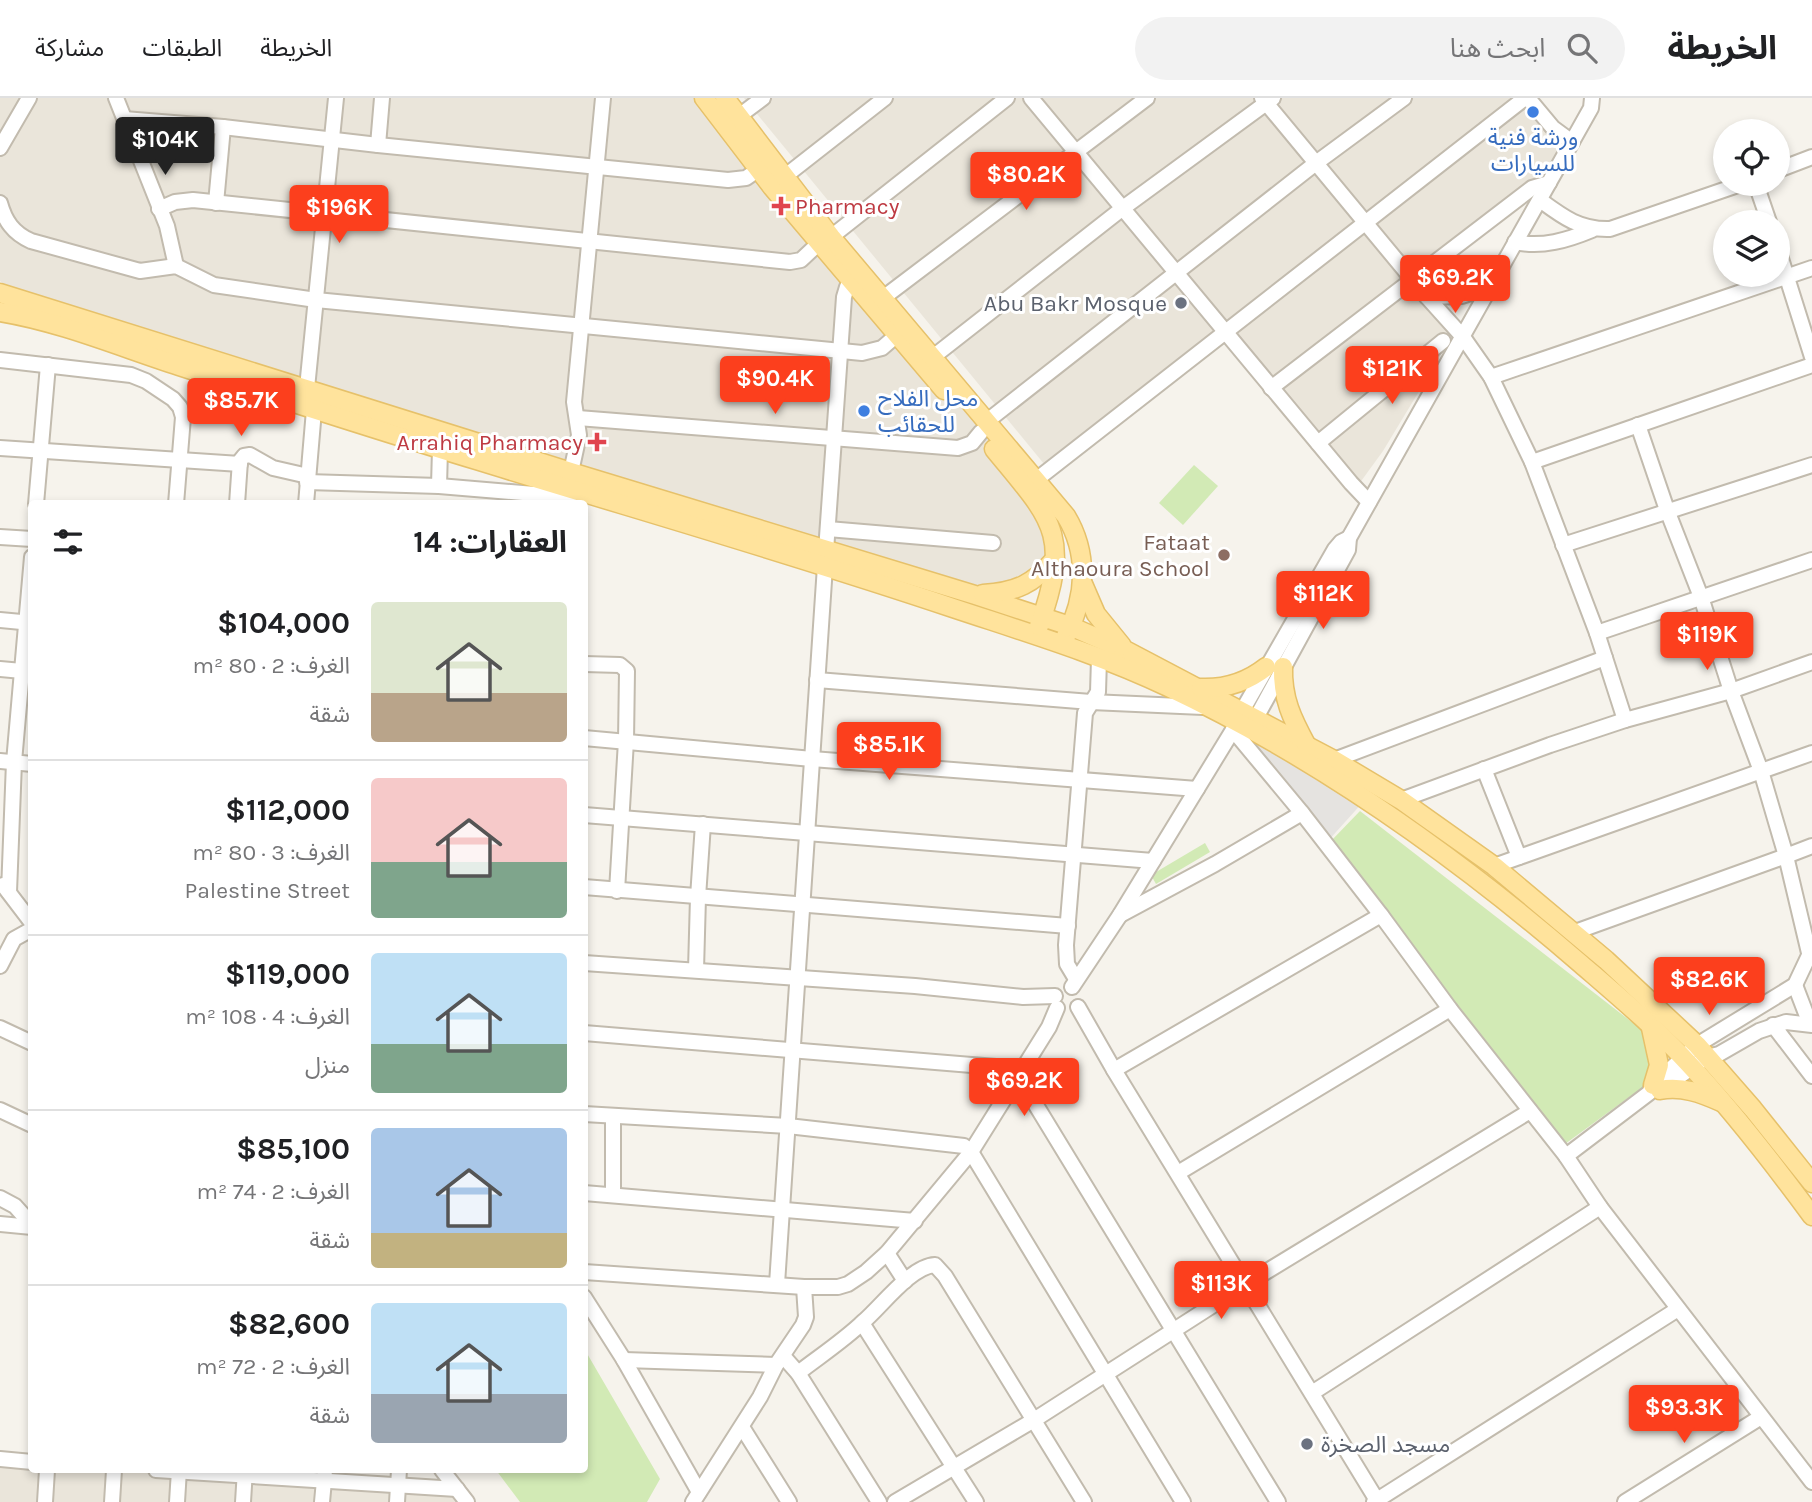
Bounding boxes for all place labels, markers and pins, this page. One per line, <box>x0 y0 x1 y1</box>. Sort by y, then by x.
marker: ورشة فنية للسيارات <box>1525 104 1541 120</box>
pin: $104K <box>116 118 214 177</box>
place label: ورشة فنية للسيارات <box>1488 124 1578 177</box>
pin: $80.2K <box>969 152 1083 212</box>
pin: $196K <box>290 186 388 245</box>
place label: Pharmacy <box>795 193 900 220</box>
marker: Pharmacy <box>773 198 789 214</box>
pin: $69.2K <box>1398 256 1512 315</box>
place label: Abu Bakr Mosque <box>984 290 1167 317</box>
marker: Abu Bakr Mosque <box>1173 295 1189 311</box>
pin: $121K <box>1343 346 1441 406</box>
pin: $90.4K <box>718 356 832 416</box>
pin: $85.7K <box>184 378 298 438</box>
place label: محل الفلاح للحقائب <box>878 385 978 438</box>
marker: محل الفلاح للحقائب <box>856 403 872 419</box>
place label: Arrahiq Pharmacy <box>397 429 583 456</box>
marker: Arrahiq Pharmacy <box>589 434 605 450</box>
place label: Fataat Althaoura School <box>1031 529 1210 582</box>
marker: Fataat Althaoura School <box>1216 547 1232 563</box>
pin: $112K <box>1274 572 1372 631</box>
pin: $119K <box>1658 612 1756 672</box>
pin: $85.1K <box>832 722 946 782</box>
pin: $82.6K <box>1652 958 1766 1017</box>
pin: $69.2K <box>967 1058 1081 1118</box>
pin: $113K <box>1172 1262 1270 1321</box>
pin: $93.3K <box>1627 1386 1741 1445</box>
place label: مسجد الصخرة <box>1321 1431 1450 1458</box>
marker: مسجد الصخرة <box>1299 1436 1315 1452</box>

